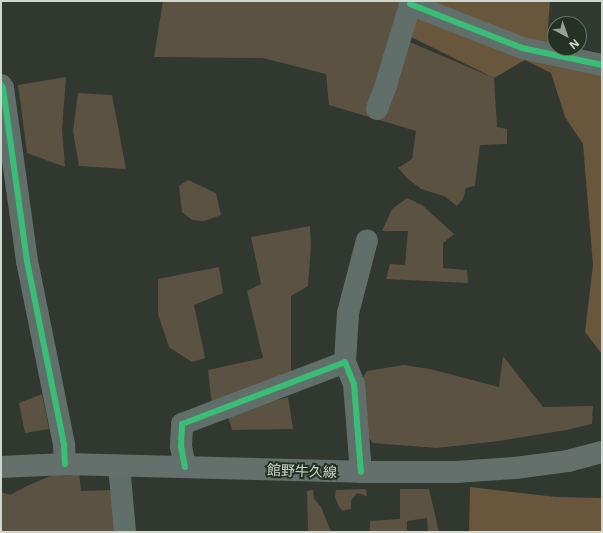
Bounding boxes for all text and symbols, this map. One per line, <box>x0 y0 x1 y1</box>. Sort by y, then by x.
north arrow <box>547 16 587 56</box>
text: N <box>566 36 583 53</box>
street label: 館野牛久線 <box>267 461 337 481</box>

